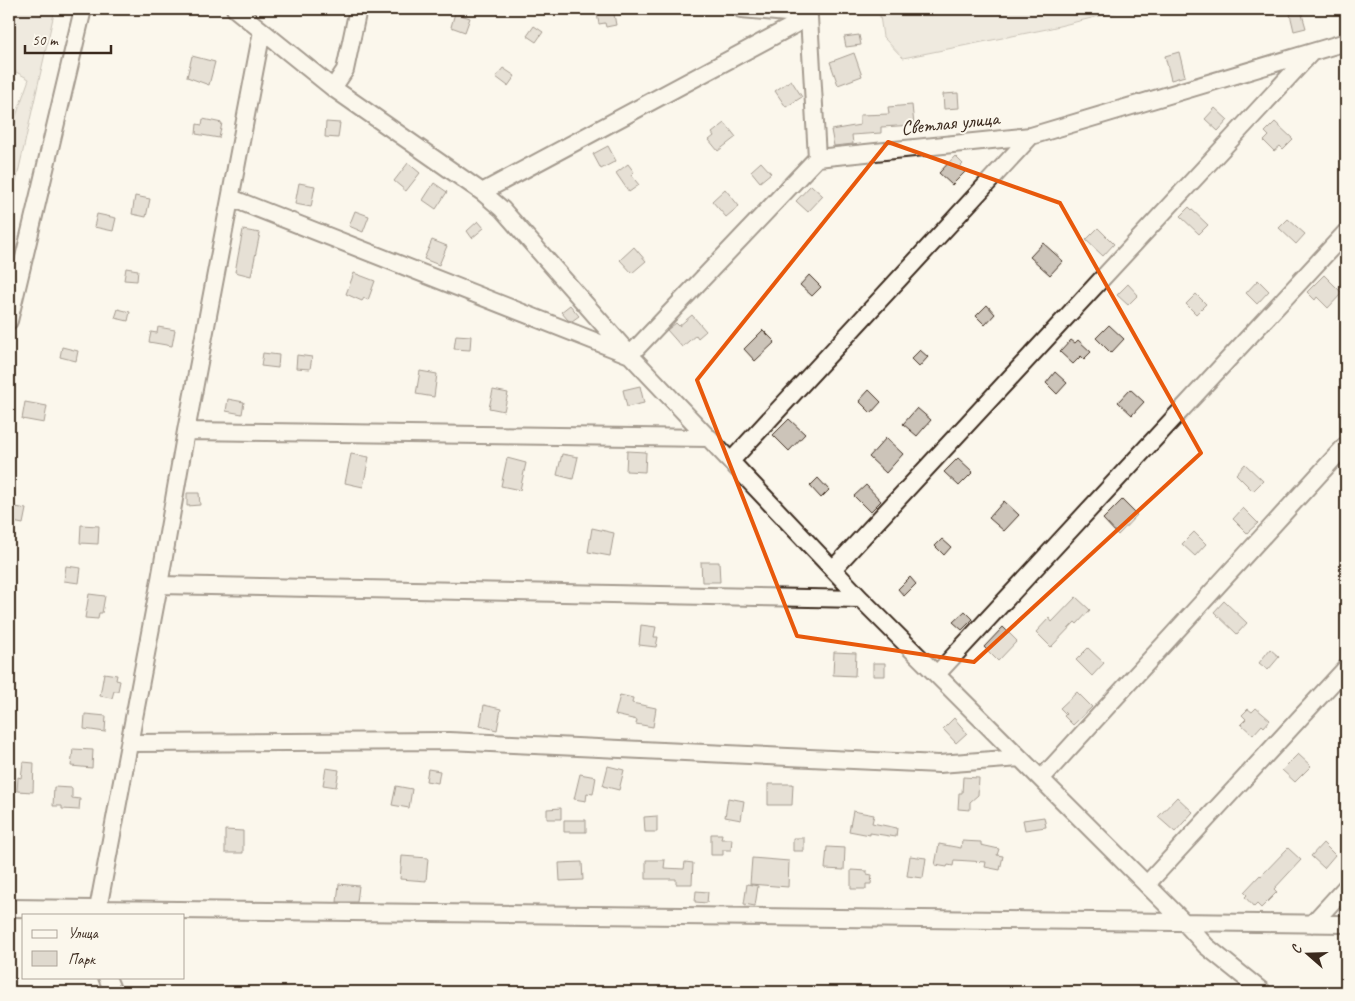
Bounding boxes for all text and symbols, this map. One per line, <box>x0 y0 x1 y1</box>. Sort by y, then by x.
scale bar <box>25 22 111 54</box>
text: 50 m <box>32 31 59 50</box>
street label: Светлая улица <box>900 105 1002 141</box>
legend <box>22 914 185 978</box>
text: Улица <box>68 924 99 943</box>
north arrow <box>1282 928 1332 978</box>
text: С <box>1287 942 1306 956</box>
text: Парк <box>68 950 96 969</box>

